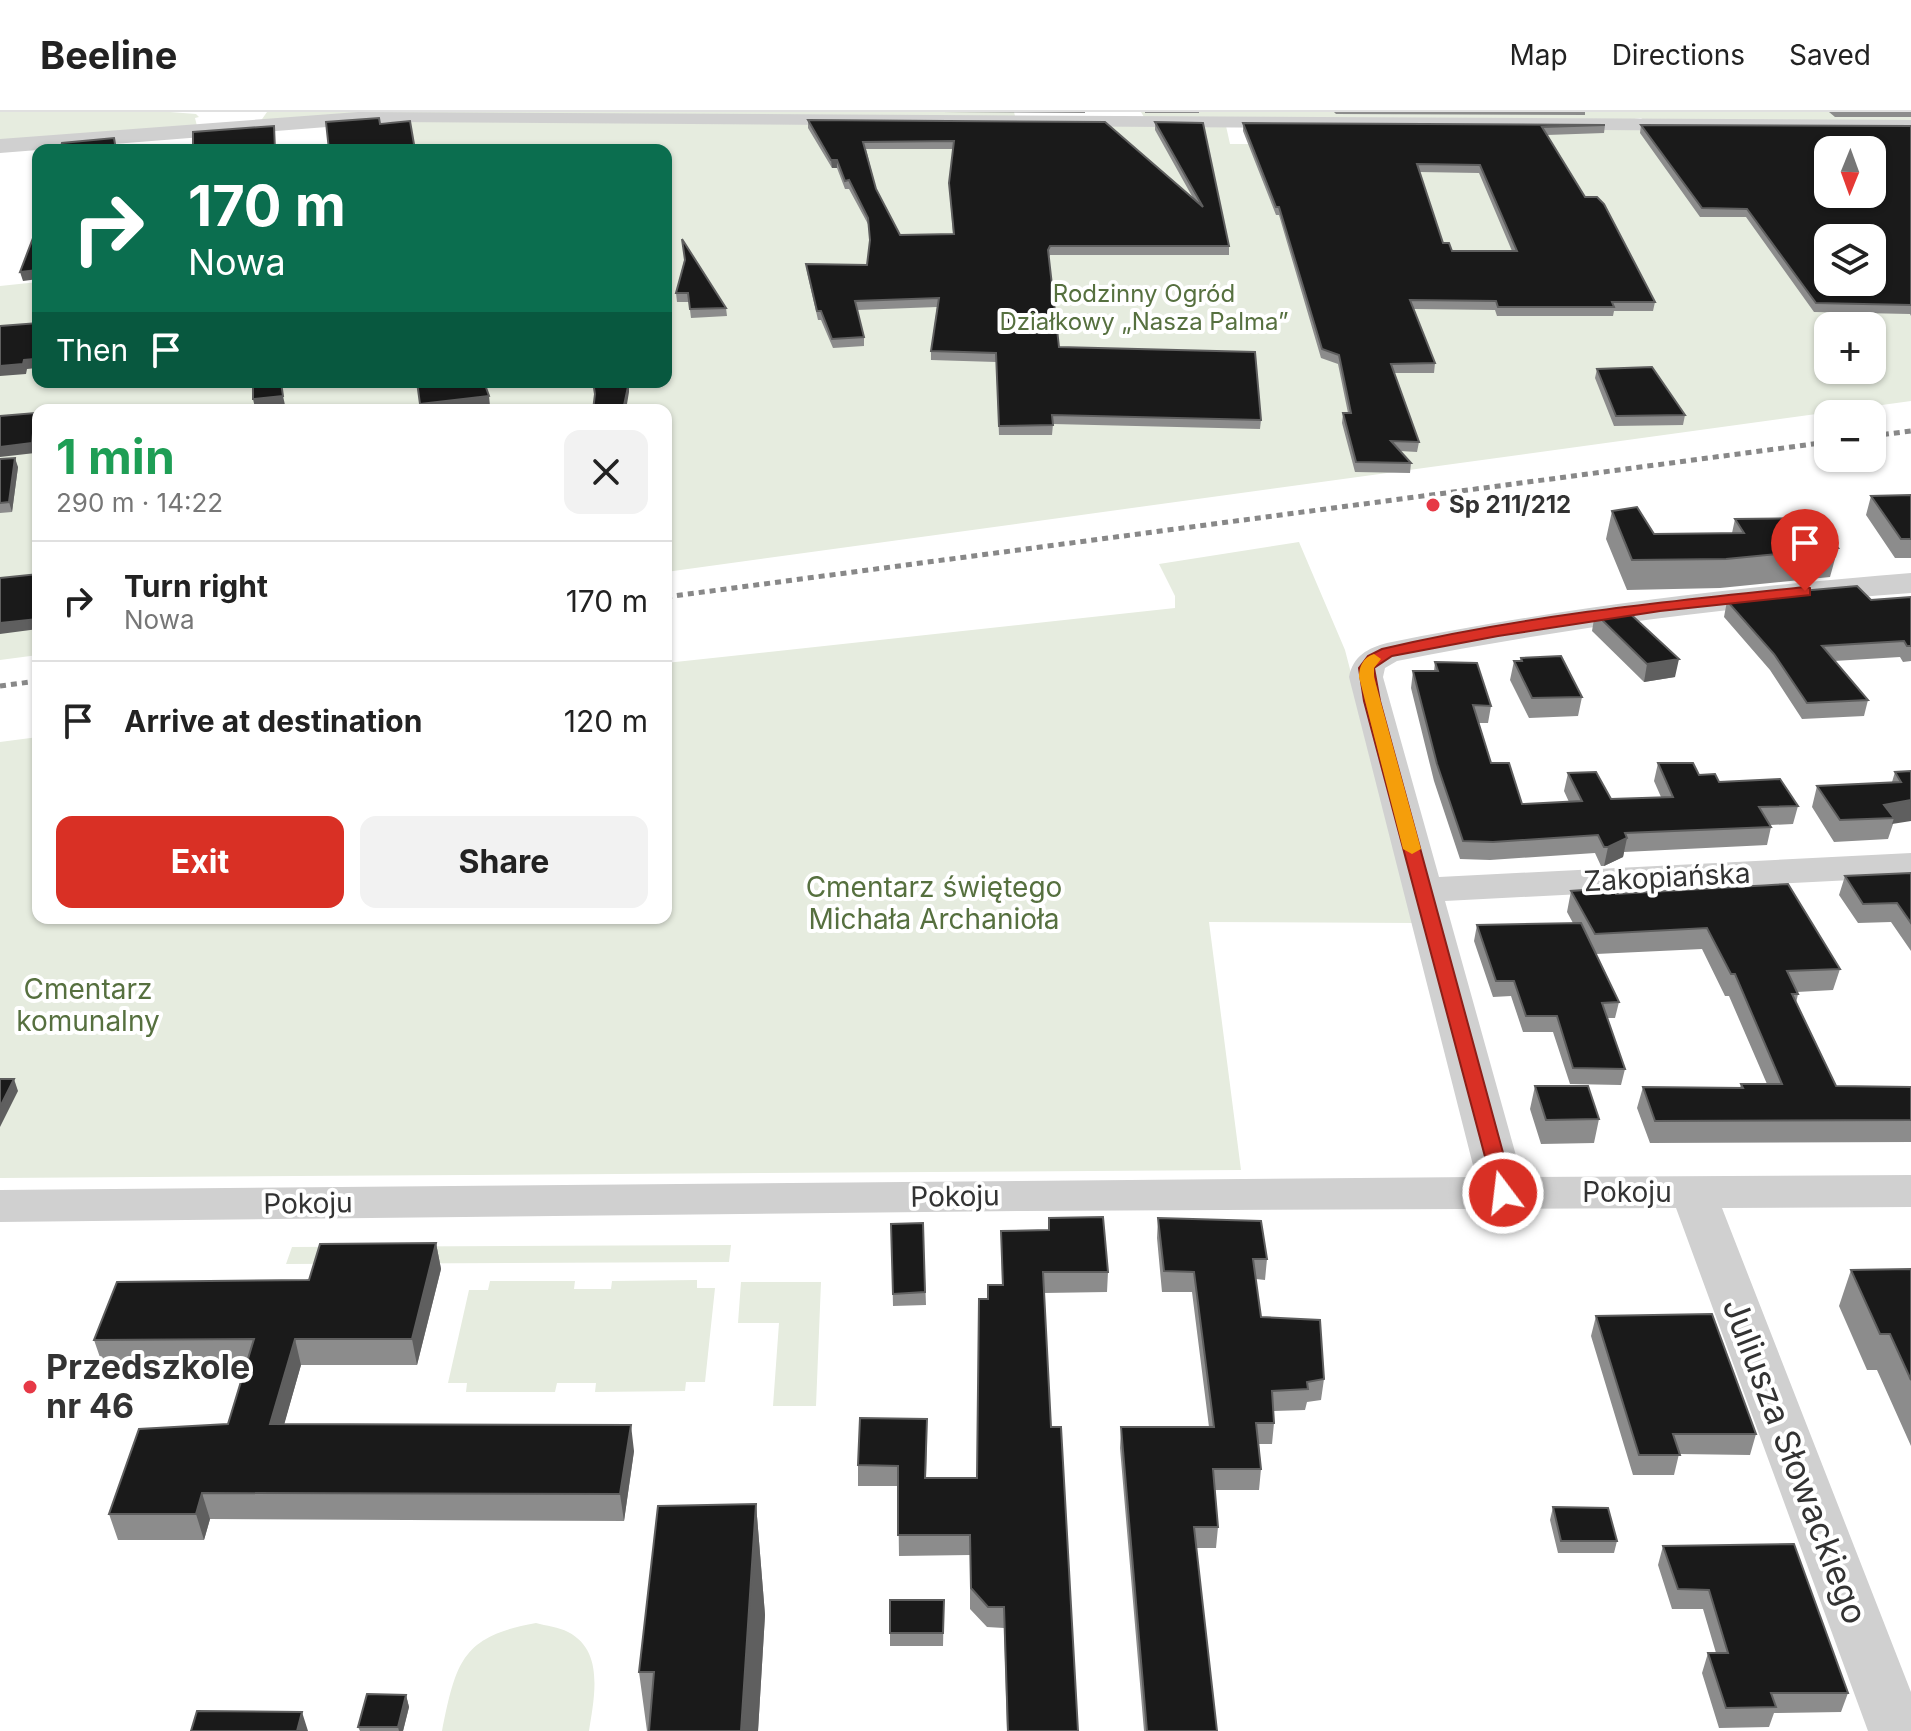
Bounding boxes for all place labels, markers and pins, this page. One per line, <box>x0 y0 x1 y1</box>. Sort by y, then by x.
place label: Sp 211/212 <box>1449 490 1571 519</box>
marker: Sp 211/212 <box>1424 496 1442 514</box>
pin <box>1771 509 1839 591</box>
place label: Przedszkole nr 46 <box>46 1346 250 1426</box>
marker: Przedszkole nr 46 <box>21 1378 39 1396</box>

